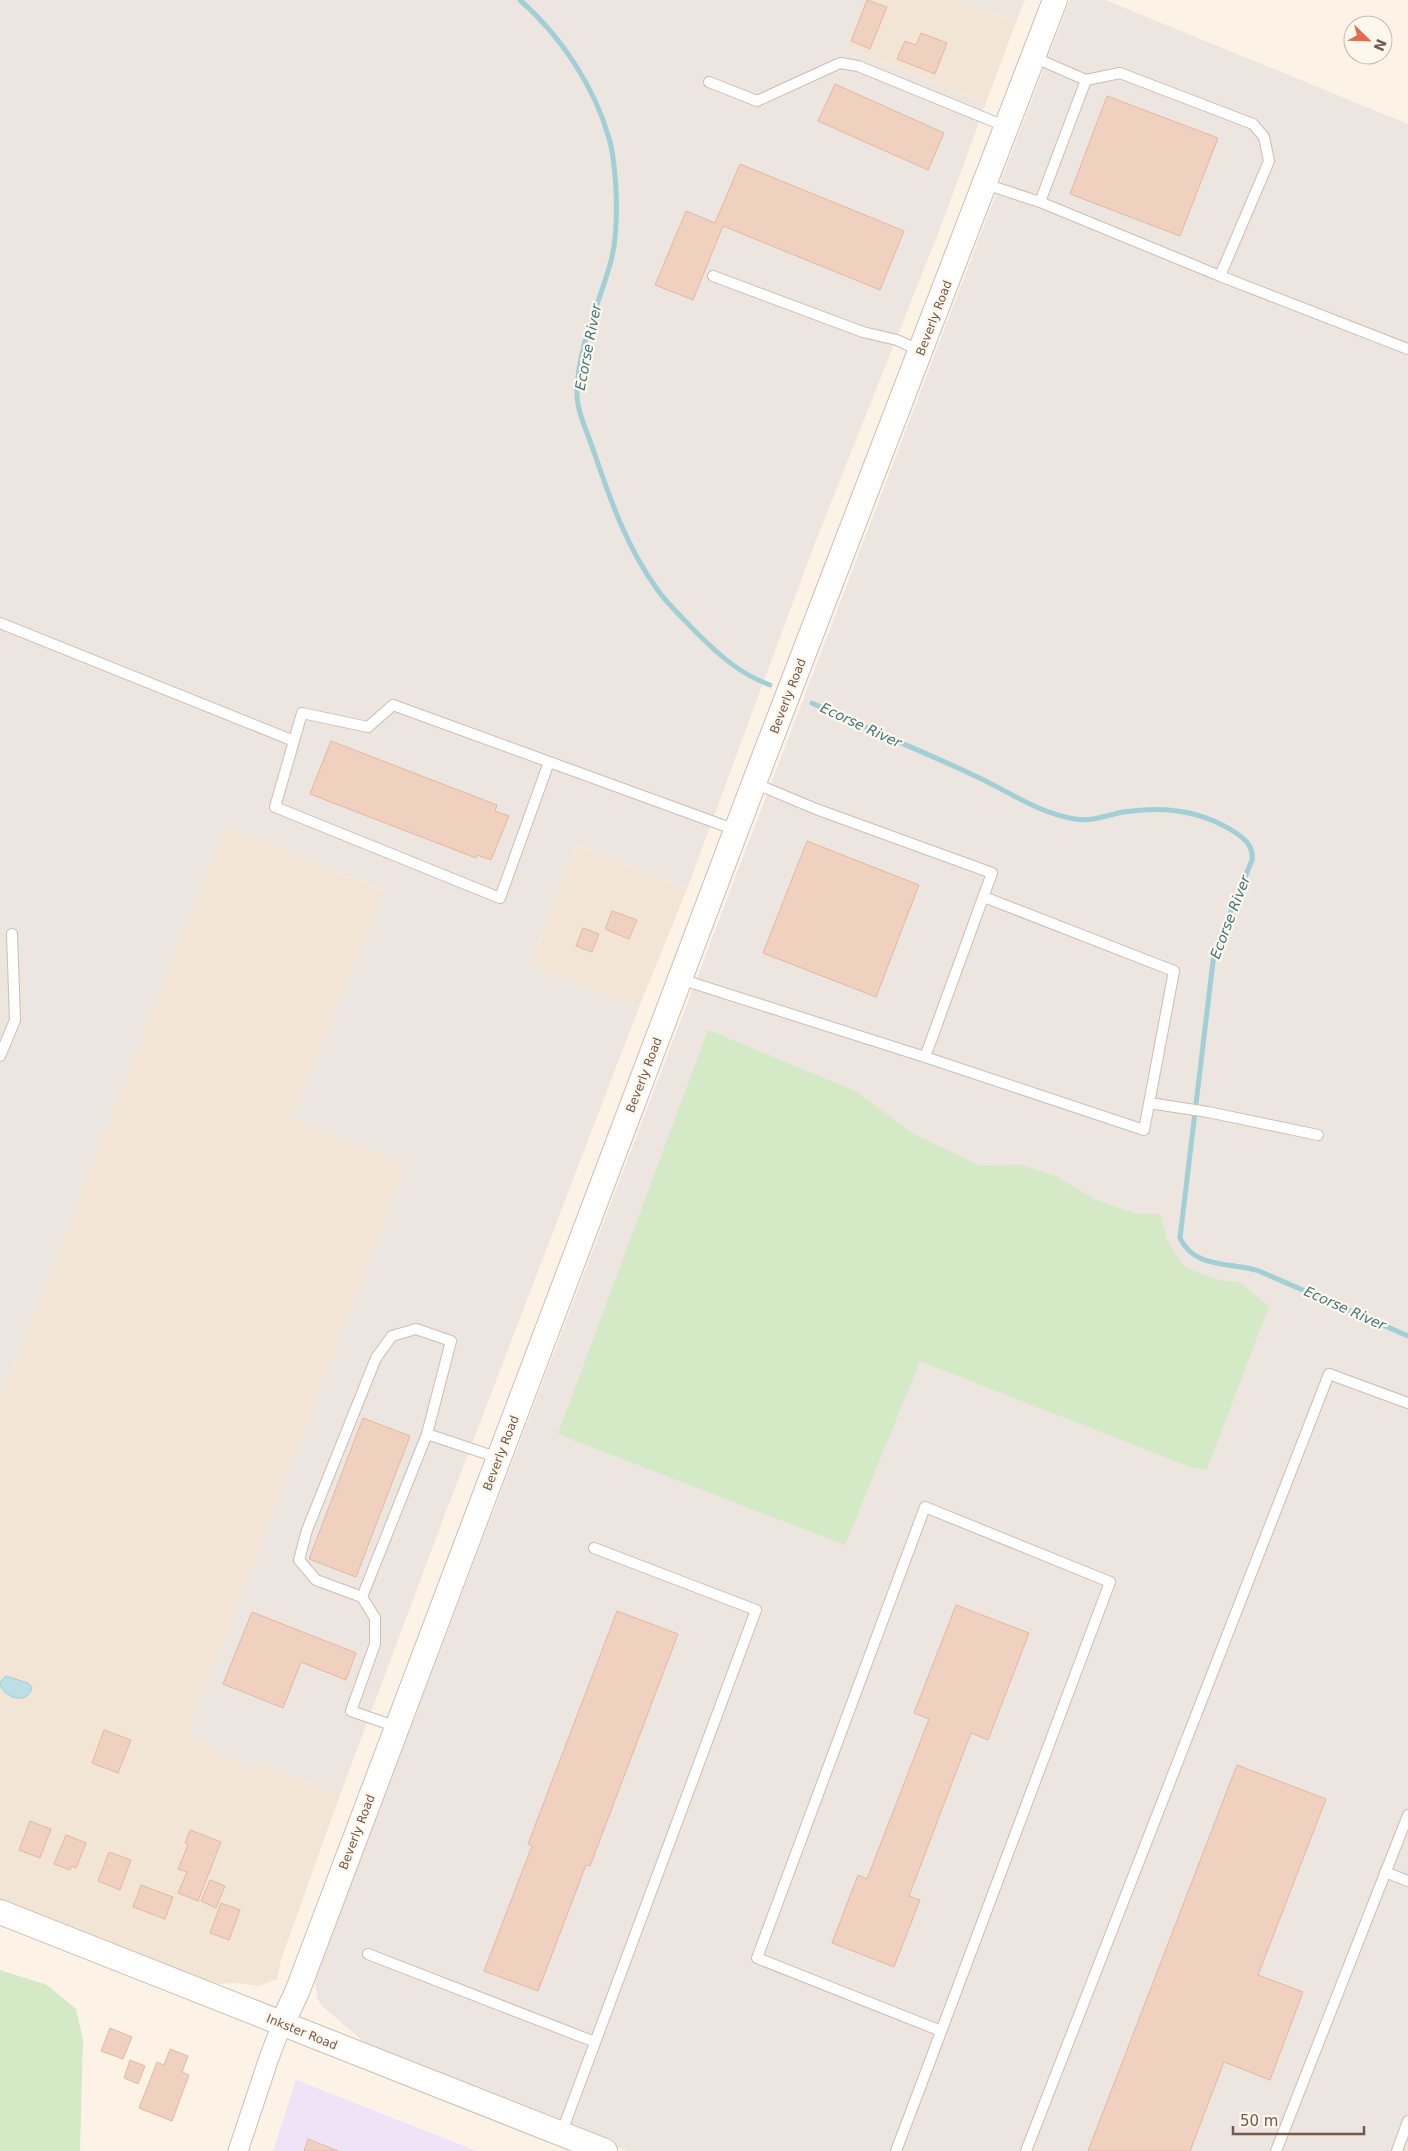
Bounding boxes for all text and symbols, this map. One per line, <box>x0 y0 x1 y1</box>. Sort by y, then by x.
north arrow <box>1343 15 1393 65</box>
text: N <box>1370 37 1390 54</box>
street label: Beverly Road <box>913 278 955 358</box>
water label: Ecorse River <box>572 301 604 391</box>
street label: Beverly Road <box>767 656 809 736</box>
water label: Ecorse River <box>818 699 905 751</box>
water label: Ecorse River <box>1207 872 1254 961</box>
street label: Beverly Road <box>623 1035 665 1115</box>
water label: Ecorse River <box>1302 1283 1389 1334</box>
street label: Beverly Road <box>480 1413 522 1493</box>
street label: Beverly Road <box>336 1792 378 1872</box>
street label: Inkster Road <box>264 2011 340 2053</box>
scale bar <box>1233 2104 1364 2136</box>
text: 50 m <box>1240 2112 1278 2130</box>

